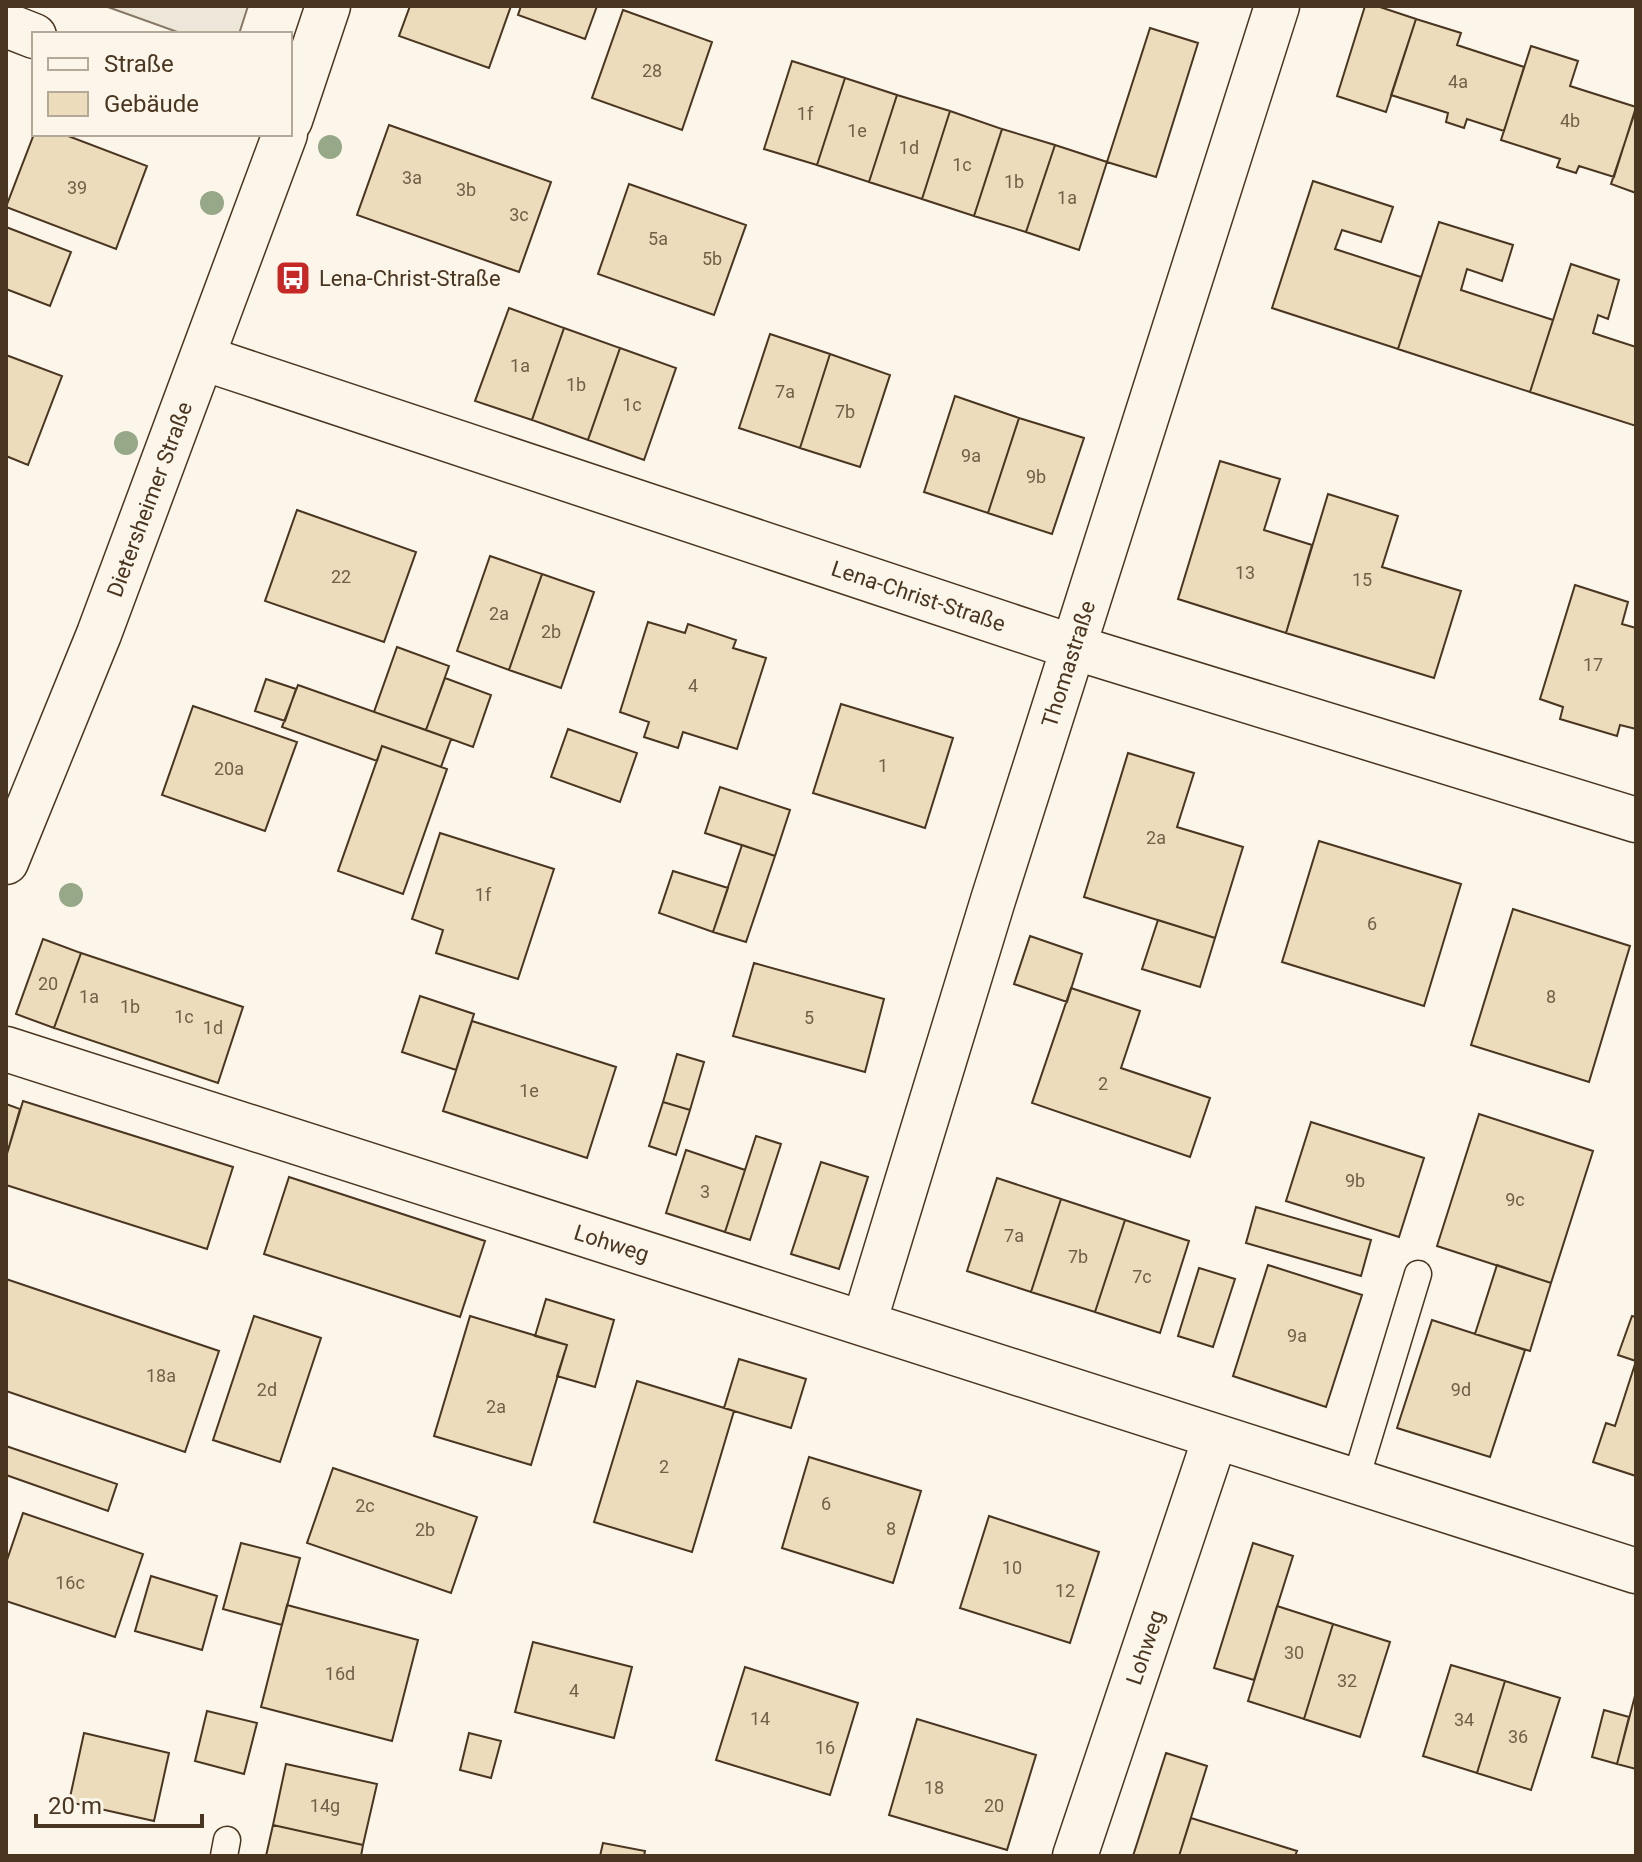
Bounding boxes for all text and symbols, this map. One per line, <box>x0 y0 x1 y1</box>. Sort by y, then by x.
legend <box>32 32 292 136</box>
text: Straße <box>104 50 174 78</box>
house number: 28 <box>642 60 662 81</box>
house number: 4a <box>1448 71 1468 92</box>
text: Gebäude <box>104 90 199 118</box>
house number: 1f <box>797 103 814 124</box>
house number: 4b <box>1560 110 1580 131</box>
house number: 1e <box>847 120 867 141</box>
house number: 1d <box>899 137 919 158</box>
house number: 1c <box>952 154 972 175</box>
house number: 3a <box>402 167 422 188</box>
house number: 1b <box>1004 171 1024 192</box>
house number: 39 <box>67 177 87 198</box>
house number: 3b <box>456 179 476 200</box>
house number: 1a <box>1057 187 1077 208</box>
house number: 3c <box>509 204 529 225</box>
house number: 5a <box>648 228 668 249</box>
house number: 5b <box>702 248 722 269</box>
bus stop icon: Lena-Christ-Straße <box>274 259 312 297</box>
place label: Lena-Christ-Straße <box>319 266 501 291</box>
house number: 1a <box>510 355 530 376</box>
house number: 1b <box>566 374 586 395</box>
house number: 7a <box>775 381 795 402</box>
house number: 1c <box>622 394 642 415</box>
street label: Dietersheimer Straße <box>101 398 197 600</box>
house number: 7b <box>835 401 855 422</box>
house number: 9a <box>961 445 981 466</box>
house number: 9b <box>1026 466 1046 487</box>
street label: Lena-Christ-Straße <box>828 555 1009 636</box>
house number: 13 <box>1235 562 1255 583</box>
house number: 22 <box>331 566 351 587</box>
house number: 15 <box>1352 569 1372 590</box>
street label: Thomastraße <box>1036 597 1100 730</box>
house number: 2a <box>489 603 509 624</box>
house number: 2b <box>541 621 561 642</box>
house number: 17 <box>1583 654 1603 675</box>
house number: 4 <box>688 675 698 696</box>
house number: 1 <box>878 755 888 776</box>
house number: 20a <box>214 758 244 779</box>
house number: 2a <box>1146 827 1166 848</box>
house number: 1f <box>475 884 492 905</box>
house number: 6 <box>1367 913 1377 934</box>
house number: 20 <box>38 973 58 994</box>
house number: 1a <box>79 986 99 1007</box>
house number: 8 <box>1546 986 1556 1007</box>
house number: 1b <box>120 996 140 1017</box>
house number: 1c <box>174 1006 194 1027</box>
house number: 5 <box>804 1007 814 1028</box>
house number: 1d <box>203 1017 223 1038</box>
house number: 2 <box>1098 1073 1108 1094</box>
house number: 1e <box>519 1080 539 1101</box>
house number: 9b <box>1345 1170 1365 1191</box>
house number: 3 <box>700 1181 710 1202</box>
house number: 9c <box>1505 1189 1525 1210</box>
street label: Lohweg <box>571 1219 652 1267</box>
house number: 7a <box>1004 1225 1024 1246</box>
house number: 7b <box>1068 1246 1088 1267</box>
house number: 7c <box>1132 1266 1152 1287</box>
house number: 9a <box>1287 1325 1307 1346</box>
house number: 18a <box>146 1365 176 1386</box>
house number: 2d <box>257 1379 277 1400</box>
house number: 9d <box>1451 1379 1471 1400</box>
house number: 2a <box>486 1396 506 1417</box>
house number: 2 <box>659 1456 669 1477</box>
house number: 6 <box>821 1493 831 1514</box>
house number: 2c <box>355 1495 375 1516</box>
house number: 8 <box>886 1518 896 1539</box>
house number: 2b <box>415 1519 435 1540</box>
house number: 10 <box>1002 1557 1022 1578</box>
house number: 16c <box>55 1572 85 1593</box>
house number: 12 <box>1055 1580 1075 1601</box>
street label: Lohweg <box>1121 1607 1169 1688</box>
house number: 30 <box>1284 1642 1304 1663</box>
house number: 16d <box>325 1663 355 1684</box>
house number: 32 <box>1337 1670 1357 1691</box>
house number: 4 <box>569 1680 579 1701</box>
house number: 14 <box>750 1708 770 1729</box>
house number: 34 <box>1454 1709 1474 1730</box>
house number: 36 <box>1508 1726 1528 1747</box>
house number: 16 <box>815 1737 835 1758</box>
house number: 18 <box>924 1777 944 1798</box>
scale bar <box>36 1778 202 1828</box>
text: 20 m <box>48 1792 102 1820</box>
house number: 14g <box>310 1795 340 1816</box>
house number: 20 <box>984 1795 1004 1816</box>

